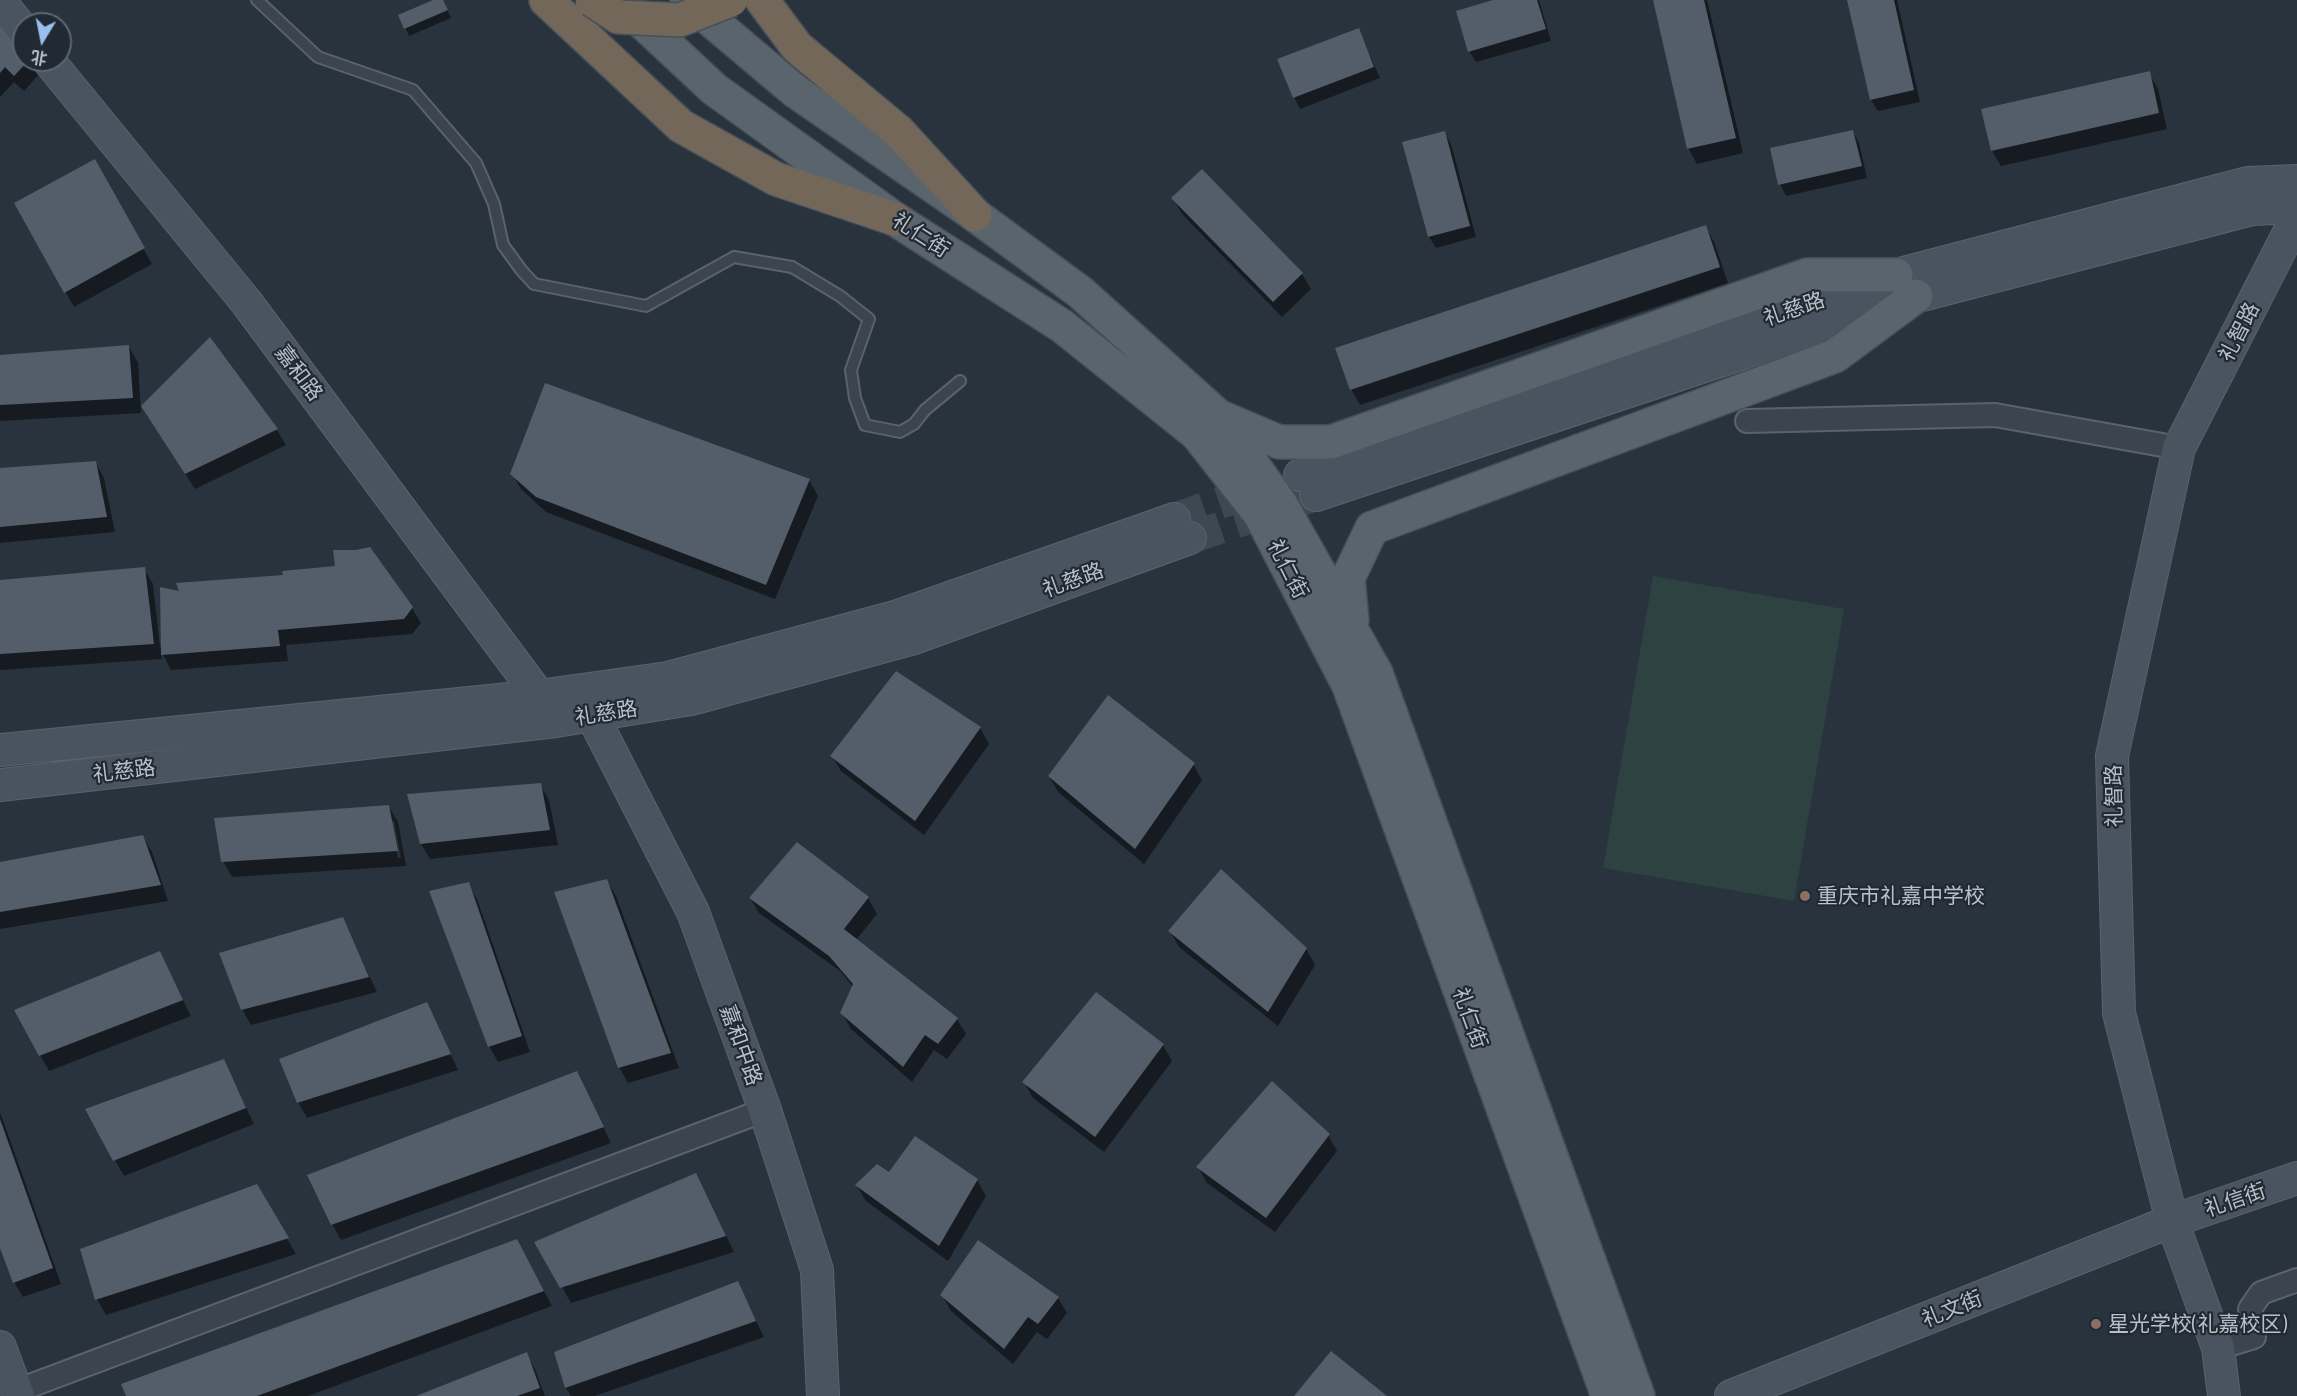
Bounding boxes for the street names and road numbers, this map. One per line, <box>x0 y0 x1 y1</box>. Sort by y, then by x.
street label: 礼仁街 <box>888 207 954 263</box>
street label: 礼慈路 <box>1760 287 1828 331</box>
street label: 礼智路 <box>2213 298 2265 366</box>
street label: 嘉和路 <box>270 340 328 406</box>
street label: 礼仁街 <box>1262 535 1314 603</box>
street label: 礼慈路 <box>1039 557 1107 603</box>
street label: 礼慈路 <box>573 696 639 730</box>
street label: 礼慈路 <box>91 755 157 787</box>
street label: 礼智路 <box>2101 764 2127 828</box>
street label: 礼仁街 <box>1447 984 1493 1052</box>
street label: 嘉和中路 <box>715 1001 767 1089</box>
street label: 礼信街 <box>2201 1178 2269 1222</box>
street label: 礼文街 <box>1918 1286 1986 1332</box>

